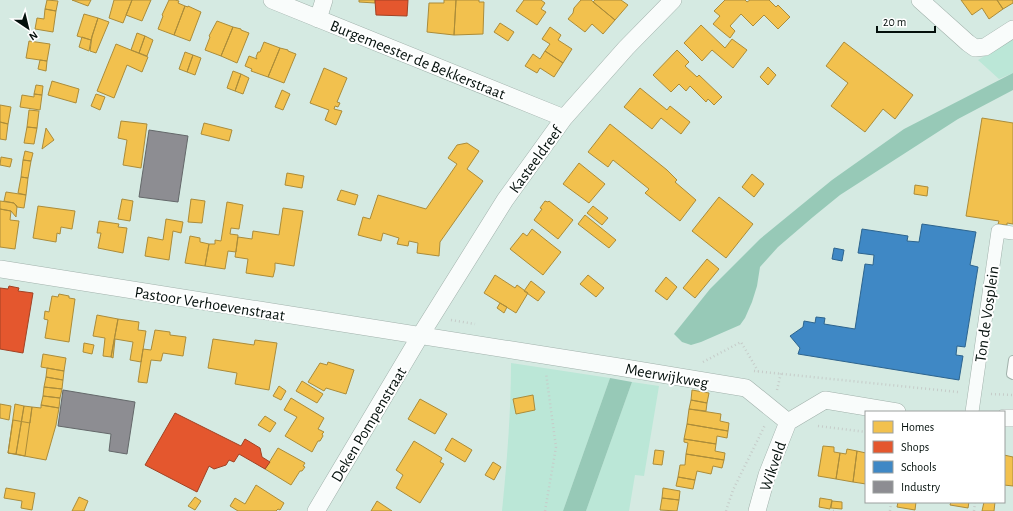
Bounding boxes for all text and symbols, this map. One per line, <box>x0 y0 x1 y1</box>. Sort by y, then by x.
north arrow <box>8 8 48 48</box>
scale bar <box>877 8 935 34</box>
text: 20 m <box>883 16 906 28</box>
street label: Burgemeester de Bekkerstraat <box>328 17 507 102</box>
text: N <box>27 29 40 42</box>
street label: Kasteeldreef <box>506 122 566 196</box>
street label: Ton de Vosplein <box>972 265 1002 363</box>
street label: Pastoor Verhoevenstraat <box>134 284 286 324</box>
street label: Meerwijkweg <box>624 361 710 392</box>
street label: Deken Pompenstraat <box>328 364 409 485</box>
legend <box>865 411 1005 503</box>
text: Homes <box>901 421 934 433</box>
street label: Wikveld <box>757 439 789 493</box>
text: Shops <box>901 441 929 453</box>
text: Schools <box>901 461 936 473</box>
text: Industry <box>901 481 940 494</box>

